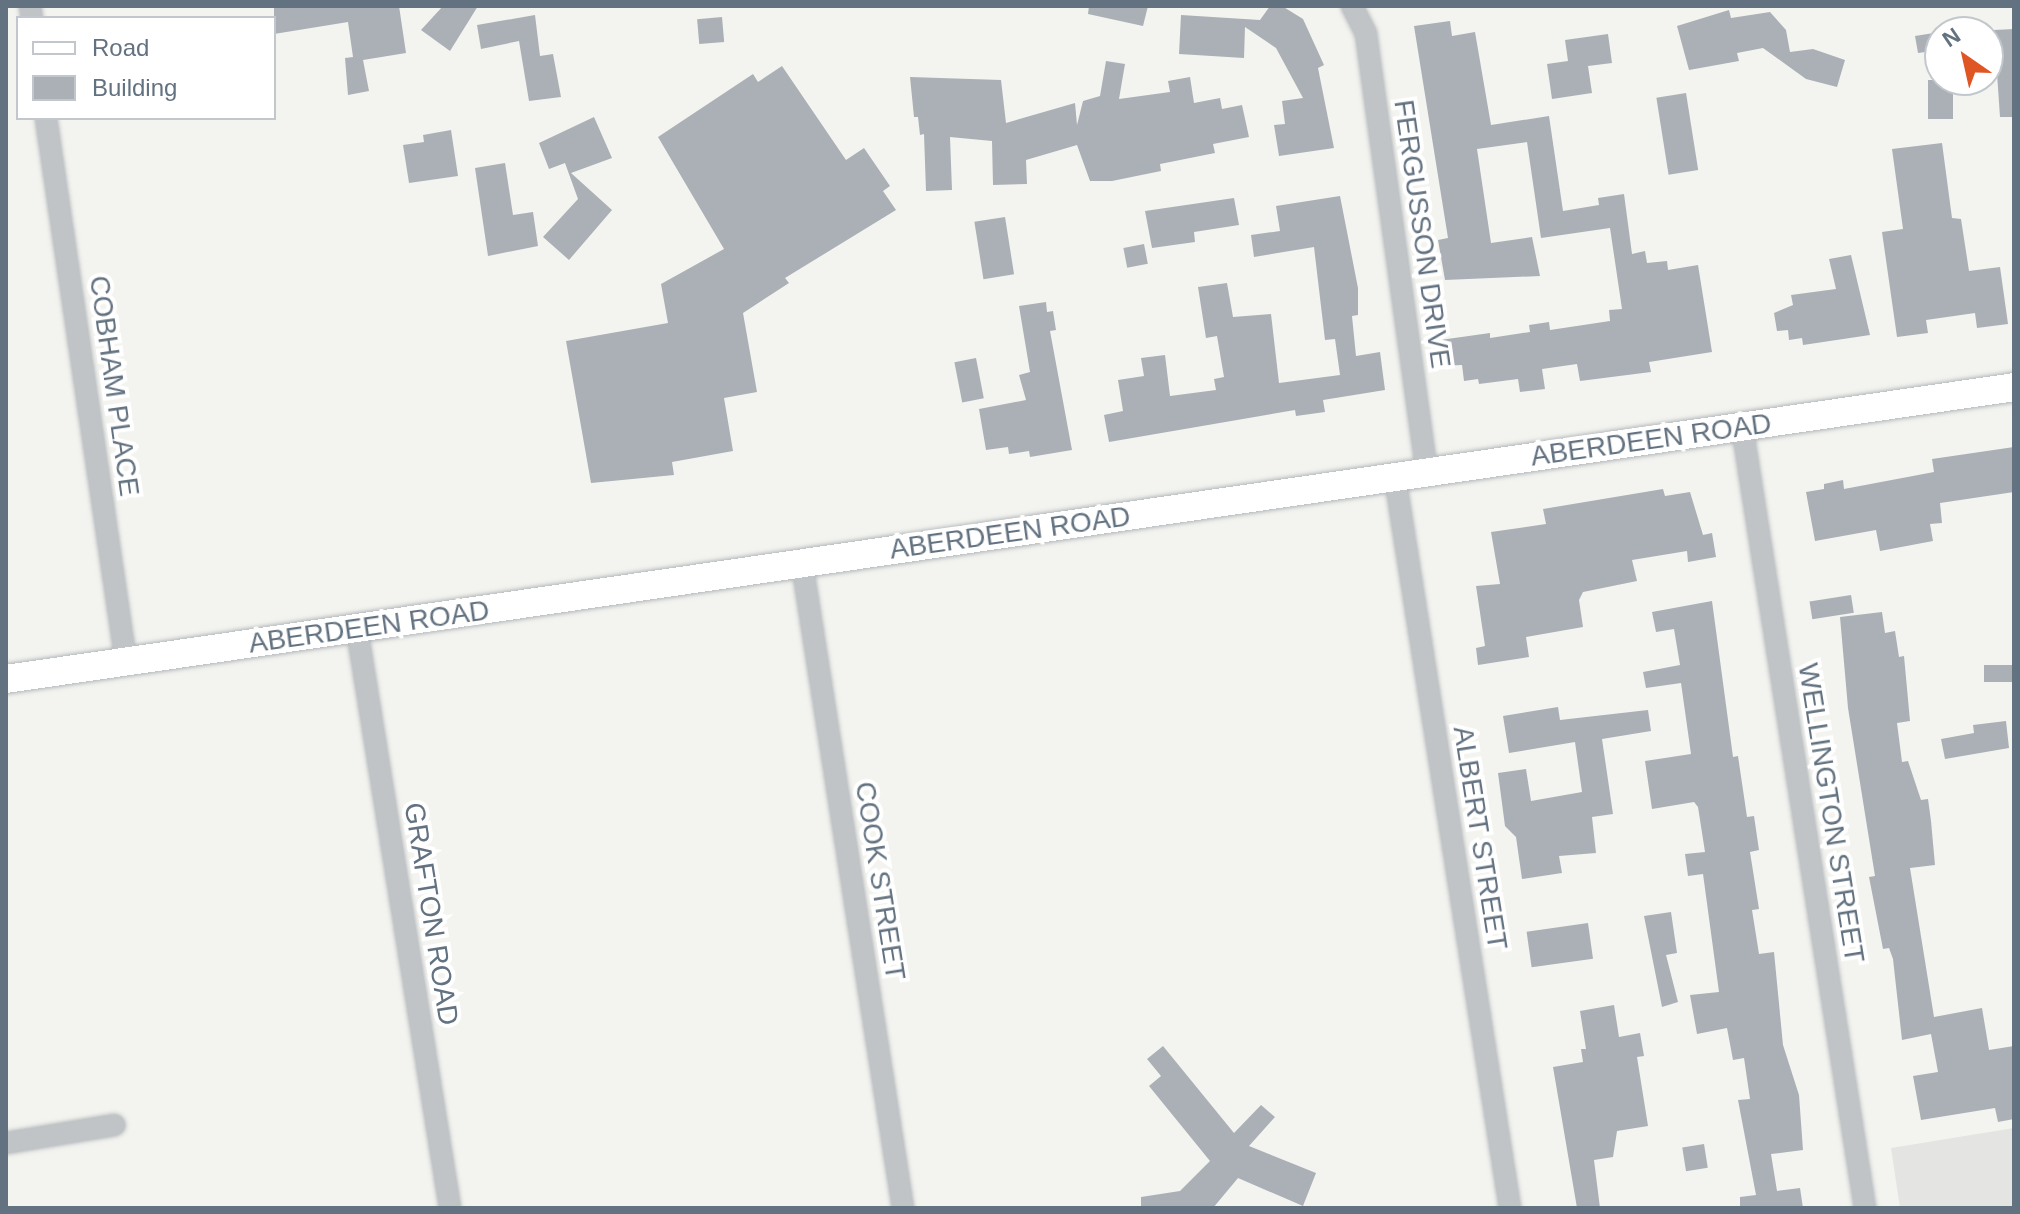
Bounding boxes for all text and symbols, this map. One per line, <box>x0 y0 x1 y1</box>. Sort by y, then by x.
legend <box>16 16 276 120</box>
north arrow <box>1924 16 2004 96</box>
text: N <box>1938 23 1965 52</box>
text: Road <box>92 34 149 61</box>
text: Building <box>92 74 177 101</box>
street label: FERGUSSON DRIVE <box>1387 98 1457 370</box>
street label: COBHAM PLACE <box>82 273 146 499</box>
street label: ABERDEEN ROAD <box>1528 406 1774 474</box>
street label: ABERDEEN ROAD <box>887 499 1133 567</box>
street label: ABERDEEN ROAD <box>246 593 492 661</box>
street label: WELLINGTON STREET <box>1791 661 1871 965</box>
street label: ALBERT STREET <box>1446 723 1514 953</box>
street label: COOK STREET <box>848 779 912 983</box>
street label: GRAFTON ROAD <box>397 800 465 1028</box>

